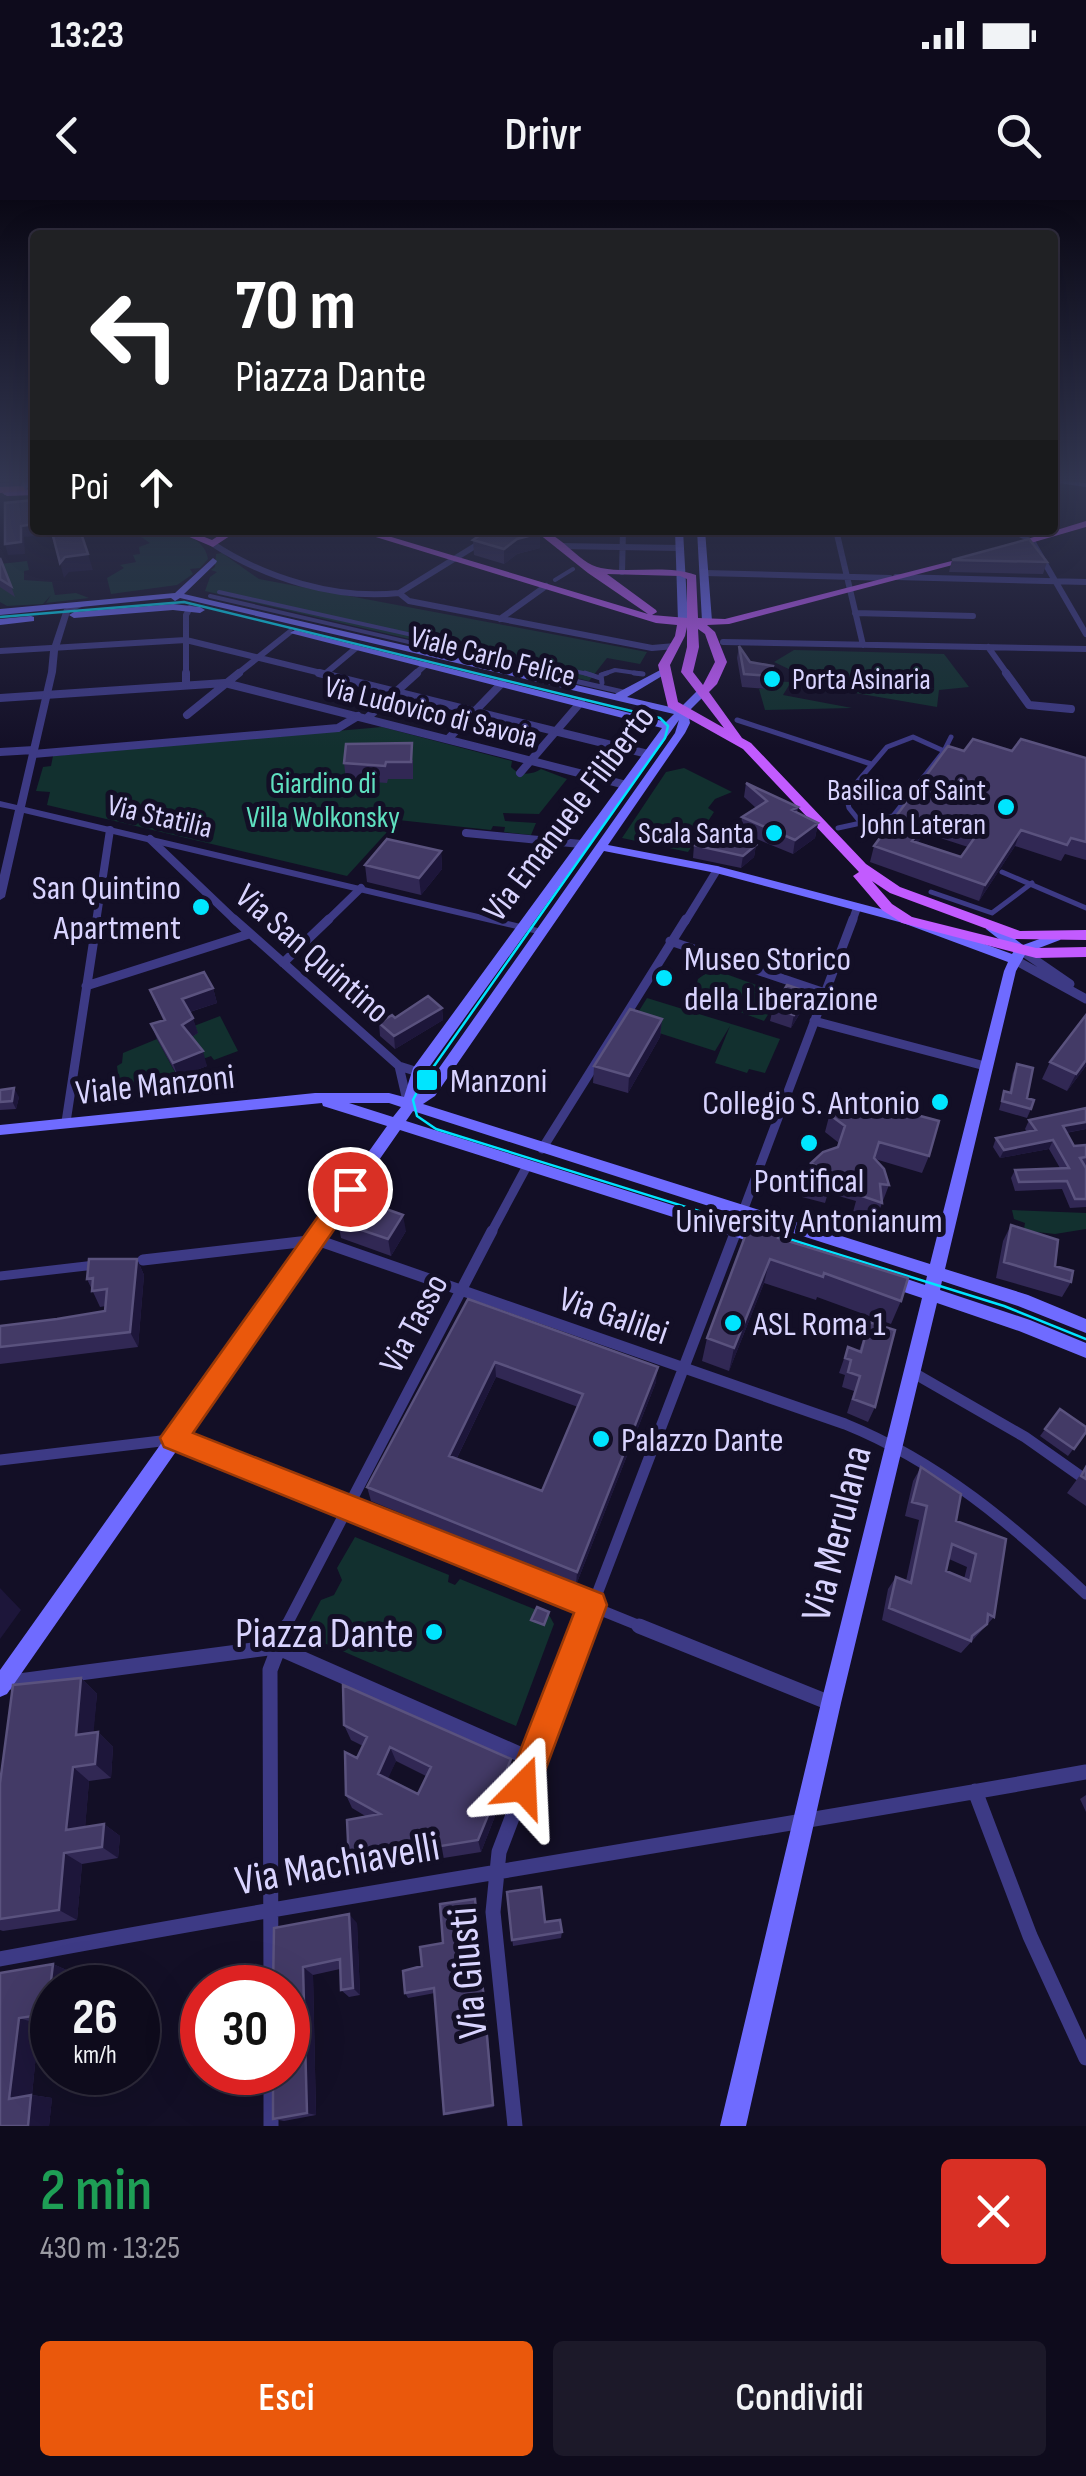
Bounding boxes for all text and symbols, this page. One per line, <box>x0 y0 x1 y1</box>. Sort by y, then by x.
text: 13:23 <box>50 13 124 58</box>
icon: back <box>40 108 95 163</box>
text: Drivr <box>505 108 581 163</box>
icon: search <box>991 108 1046 163</box>
text: 70 m <box>235 265 356 349</box>
icon: left <box>70 270 200 400</box>
text: Piazza Dante <box>235 350 427 405</box>
icon: ahead <box>129 460 184 515</box>
text: Poi <box>70 465 109 510</box>
street label: Viale Carlo Felice <box>407 619 579 695</box>
place label: Porta Asinaria <box>792 662 931 698</box>
marker: Porta Asinaria <box>761 668 783 690</box>
street label: Via Ludovico di Savoia <box>321 669 541 757</box>
street label: Via Emanuele Filiberto <box>474 697 664 930</box>
park label: Giardino di Villa Wolkonsky <box>246 766 400 836</box>
place label: Basilica of Saint John Lateran <box>827 773 986 843</box>
street label: Via Statilia <box>104 787 216 847</box>
marker: Basilica of Saint John Lateran <box>995 796 1017 818</box>
place label: Scala Santa <box>638 816 754 852</box>
marker: Scala Santa <box>763 822 785 844</box>
place label: San Quintino Apartment <box>32 867 181 950</box>
street label: Via San Quintino <box>226 875 398 1033</box>
marker: San Quintino Apartment <box>190 896 212 918</box>
place label: Museo Storico della Liberazione <box>684 938 878 1021</box>
marker: Museo Storico della Liberazione <box>653 967 675 989</box>
street label: Viale Manzoni <box>74 1056 237 1115</box>
place label: Manzoni <box>450 1060 547 1103</box>
marker: Manzoni <box>414 1067 440 1093</box>
place label: Collegio S. Antonio <box>702 1082 920 1125</box>
marker: Collegio S. Antonio <box>929 1091 951 1113</box>
marker: Pontifical University Antonianum <box>798 1132 820 1154</box>
pin <box>308 1147 393 1232</box>
place label: Pontifical University Antonianum <box>675 1160 943 1243</box>
icon: arrive <box>323 1162 378 1217</box>
street label: Via Tasso <box>370 1267 458 1381</box>
street label: Via Galilei <box>553 1278 674 1355</box>
place label: ASL Roma 1 <box>752 1303 886 1346</box>
marker: ASL Roma 1 <box>722 1312 744 1334</box>
place label: Palazzo Dante <box>621 1419 784 1462</box>
marker: Palazzo Dante <box>590 1428 612 1450</box>
street label: Via Merulana <box>791 1441 884 1627</box>
place label: Piazza Dante <box>235 1609 414 1660</box>
marker: Piazza Dante <box>423 1621 445 1643</box>
position arrow <box>471 1735 575 1839</box>
street label: Via Machiavelli <box>231 1821 443 1907</box>
street label: Via Giusti <box>437 1905 500 2041</box>
speed limit sign: 30 <box>180 1965 310 2095</box>
text: 26 <box>72 1988 118 2048</box>
text: km/h <box>73 2040 117 2071</box>
text: 2 min <box>40 2155 152 2227</box>
button: close <box>941 2159 1046 2264</box>
text: 430 m · 13:25 <box>40 2229 180 2268</box>
button: Esci <box>40 2341 533 2456</box>
button: Condividi <box>553 2341 1046 2456</box>

